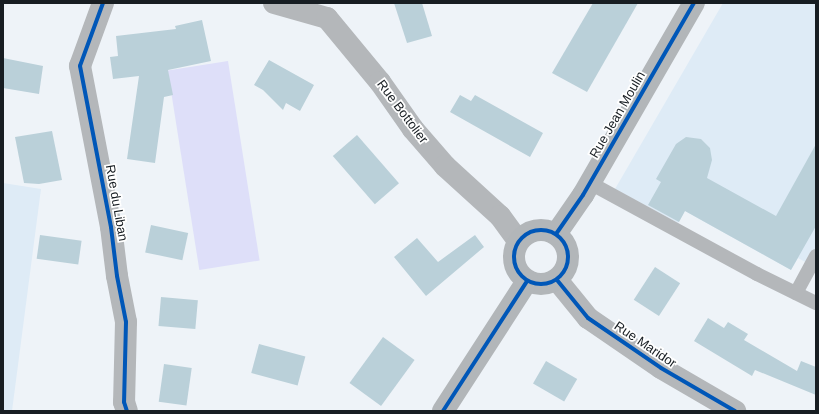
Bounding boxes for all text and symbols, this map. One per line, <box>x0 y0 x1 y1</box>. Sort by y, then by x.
street label: Rue Jean Moulin <box>587 69 649 161</box>
street label: Rue Bottolier <box>373 77 431 147</box>
street label: Rue du Liban <box>102 164 130 242</box>
street label: Rue Maridor <box>611 319 679 371</box>

